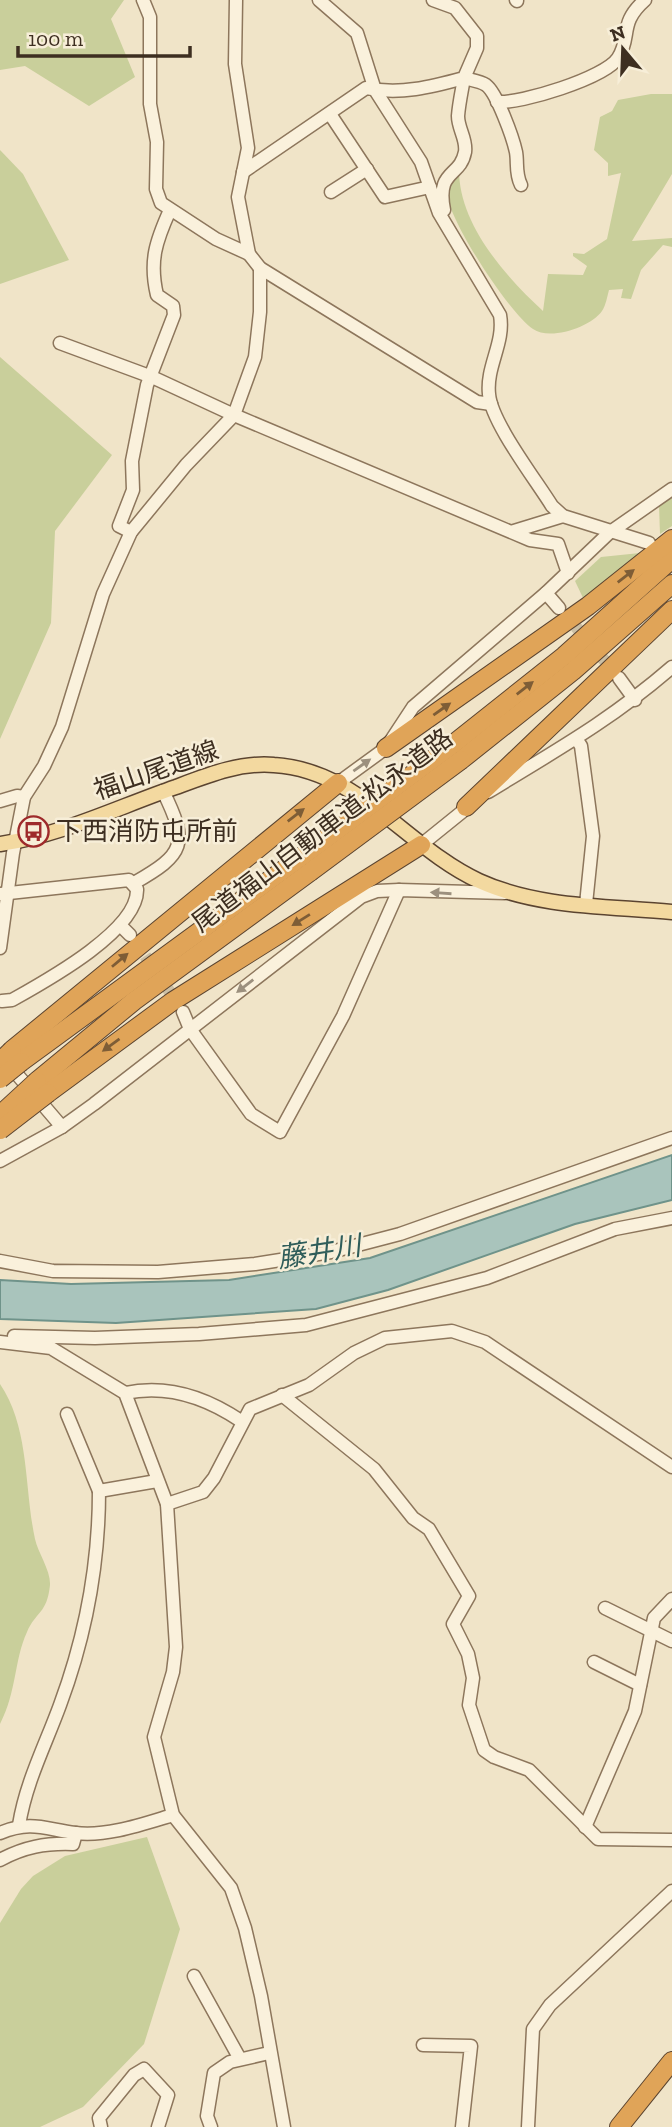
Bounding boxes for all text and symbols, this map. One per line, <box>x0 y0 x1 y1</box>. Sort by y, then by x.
scale bar <box>18 14 189 58</box>
north arrow <box>588 14 658 84</box>
text: N <box>607 20 628 47</box>
text: 100 m <box>28 26 83 51</box>
one-way arrow <box>617 569 635 584</box>
one-way arrow <box>515 680 533 695</box>
one-way arrow <box>433 702 451 716</box>
street label: 尾道福山自動車道;松永道路 <box>185 722 459 938</box>
street label: 福山尾道線 <box>89 734 223 806</box>
one-way arrow <box>353 759 371 773</box>
one-way arrow <box>287 808 305 823</box>
bus stop icon: 下西消防屯所前 <box>16 814 50 848</box>
place label: 下西消防屯所前 <box>56 815 238 847</box>
one-way arrow <box>430 887 452 898</box>
one-way arrow <box>292 914 311 927</box>
one-way arrow <box>112 953 129 968</box>
one-way arrow <box>236 979 254 993</box>
one-way arrow <box>102 1038 120 1052</box>
water label: 藤井川 <box>275 1228 366 1274</box>

